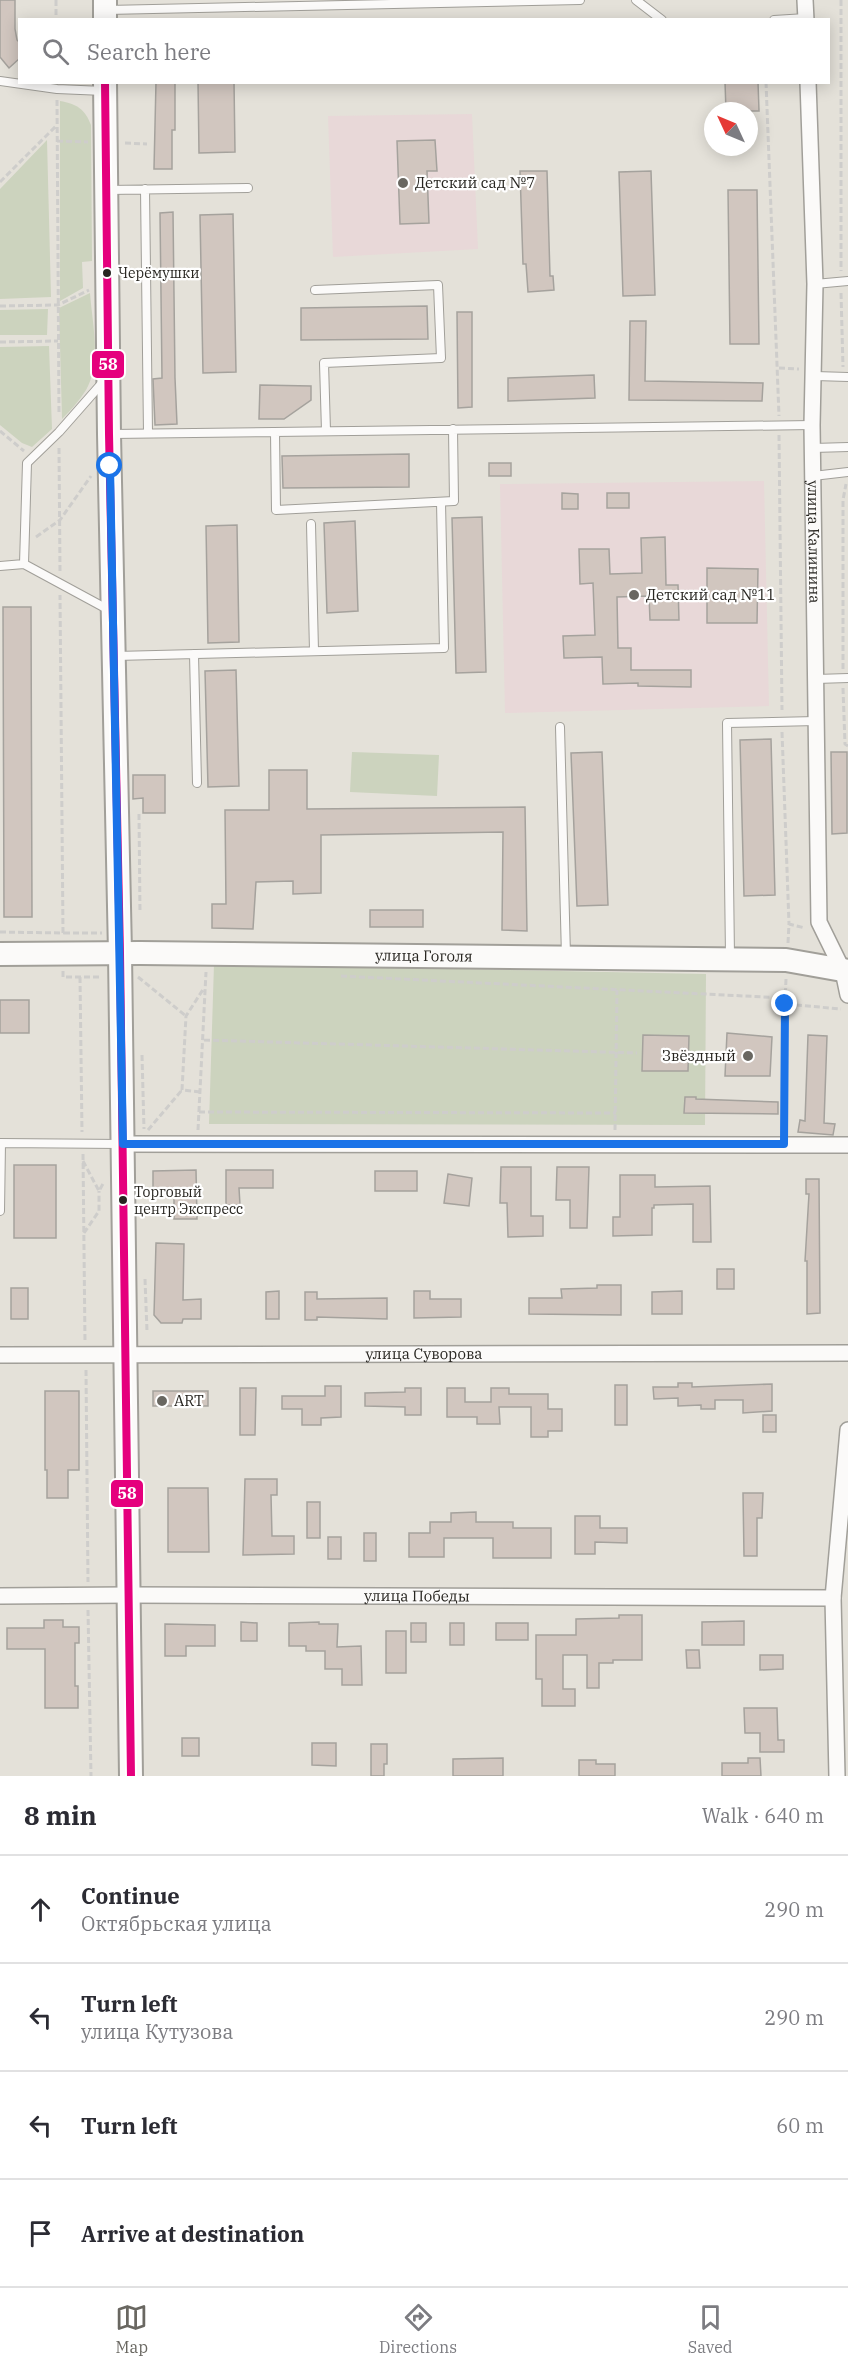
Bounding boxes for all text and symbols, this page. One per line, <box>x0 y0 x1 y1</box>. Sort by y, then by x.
search box <box>18 18 830 84</box>
icon: search <box>39 35 72 68</box>
text: Search here <box>87 37 211 66</box>
north arrow <box>704 102 758 156</box>
place label: Детский сад №7 <box>415 173 535 192</box>
marker: Детский сад №7 <box>396 176 410 190</box>
place label: Черёмушки <box>118 264 199 282</box>
marker: Черёмушки <box>101 267 113 279</box>
line badge: 58 <box>91 350 125 379</box>
text: 58 <box>98 354 118 374</box>
route start <box>96 452 122 478</box>
street label: улица Калинина <box>804 480 825 604</box>
place label: Детский сад №11 <box>646 585 775 604</box>
marker: Детский сад №11 <box>627 588 641 602</box>
street label: улица Гоголя <box>375 946 473 966</box>
route end <box>771 990 797 1016</box>
place label: Звёздный <box>662 1046 736 1065</box>
marker: Звёздный <box>741 1049 755 1063</box>
place label: Торговый центр Экспресс <box>134 1183 243 1218</box>
marker: Торговый центр Экспресс <box>117 1194 129 1206</box>
street label: улица Суворова <box>365 1344 483 1363</box>
place label: ART <box>174 1391 204 1410</box>
marker: ART <box>155 1394 169 1408</box>
line badge: 58 <box>110 1479 144 1508</box>
text: 58 <box>117 1483 137 1503</box>
street label: улица Победы <box>364 1586 470 1605</box>
text: 8 min <box>24 1798 97 1832</box>
text: Walk · 640 m <box>702 1802 824 1829</box>
text: Continue <box>81 1881 180 1910</box>
icon: ahead <box>24 1893 57 1926</box>
text: 290 m <box>764 1896 824 1923</box>
text: Октябрьская улица <box>81 1910 272 1937</box>
text: Turn left <box>81 1989 177 2018</box>
icon: left <box>24 2001 57 2034</box>
text: 290 m <box>764 2004 824 2031</box>
text: улица Кутузова <box>81 2018 234 2045</box>
icon: left <box>24 2109 57 2142</box>
text: Turn left <box>81 2111 177 2140</box>
text: 60 m <box>776 2112 824 2139</box>
icon: arrive <box>24 2217 57 2250</box>
text: Arrive at destination <box>81 2219 304 2248</box>
tab: Map <box>115 2301 148 2357</box>
tab: Directions <box>379 2301 457 2357</box>
tab: Saved <box>688 2301 733 2357</box>

